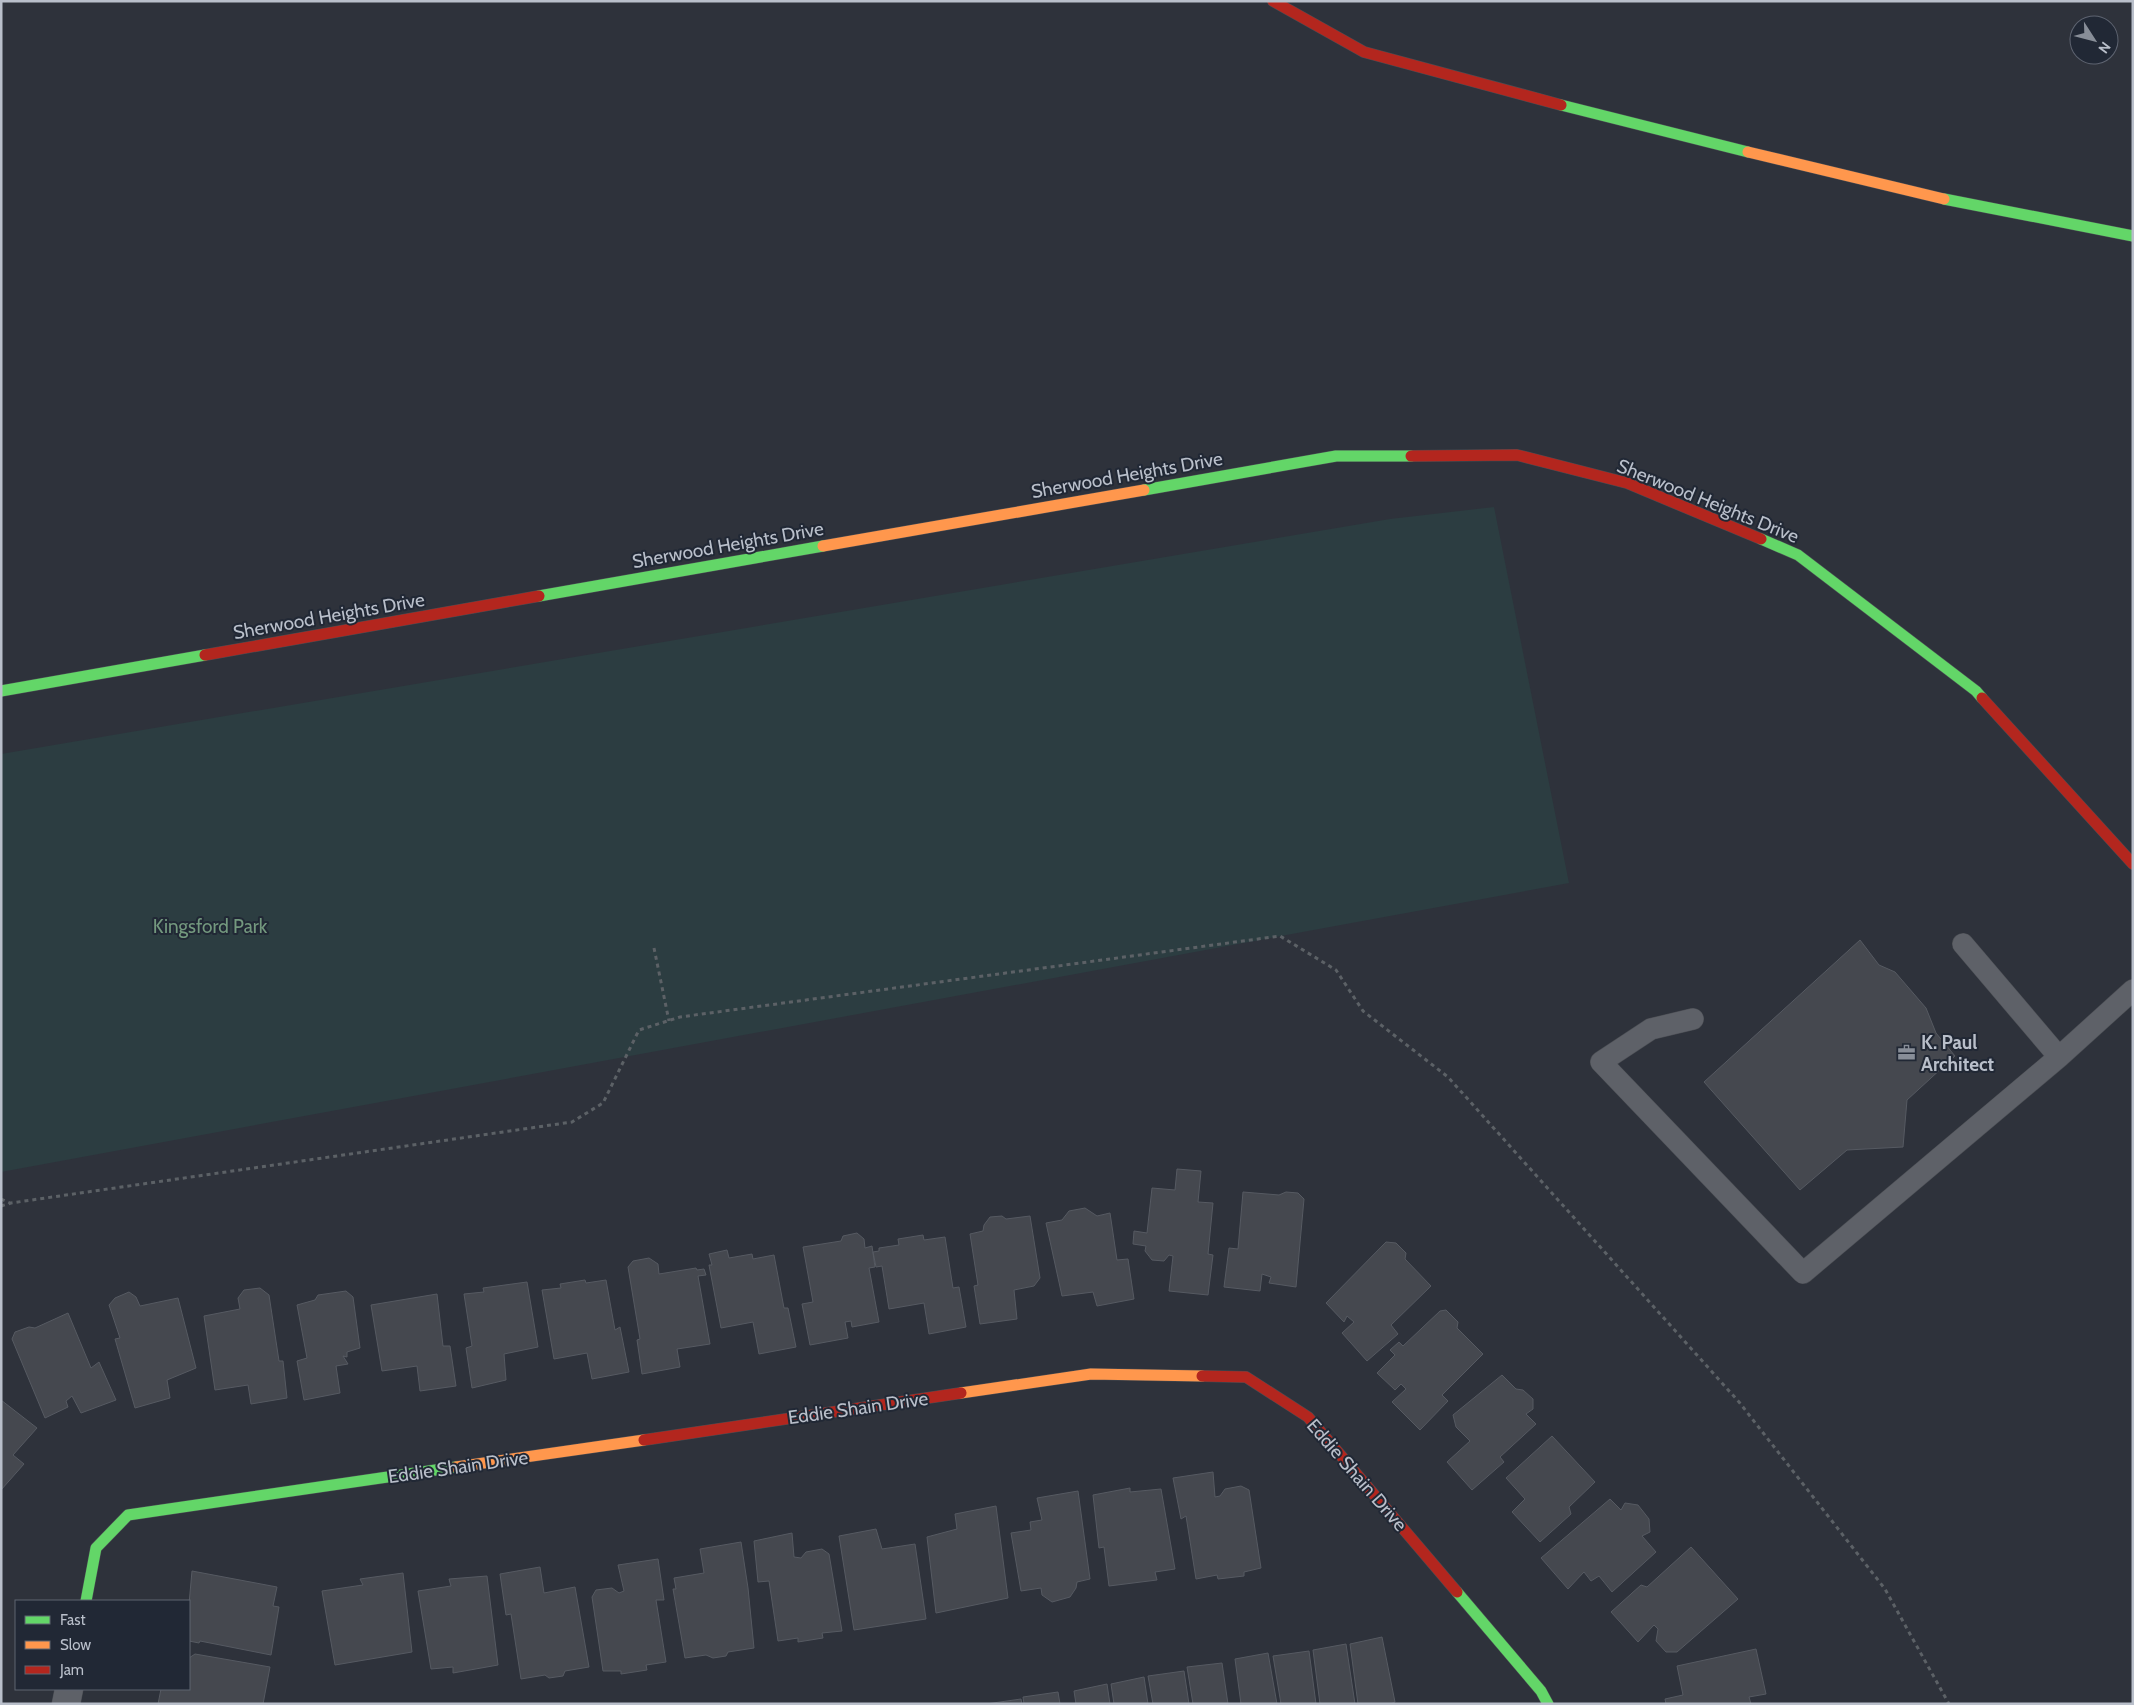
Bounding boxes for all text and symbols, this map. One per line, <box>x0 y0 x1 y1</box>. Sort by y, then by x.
north arrow <box>2069 15 2119 65</box>
text: N <box>2094 38 2115 57</box>
street label: Sherwood Heights Drive <box>1029 447 1225 503</box>
street label: Sherwood Heights Drive <box>1614 454 1803 548</box>
street label: Sherwood Heights Drive <box>630 517 826 573</box>
street label: Sherwood Heights Drive <box>231 588 427 644</box>
park label: Kingsford Park <box>153 915 268 938</box>
place label: K. Paul Architect <box>1921 1031 1995 1076</box>
office icon: K. Paul Architect <box>1897 1043 1917 1063</box>
street label: Eddie Shain Drive <box>786 1387 930 1429</box>
street label: Eddie Shain Drive <box>1302 1414 1412 1536</box>
street label: Eddie Shain Drive <box>386 1446 530 1488</box>
legend <box>15 1600 190 1690</box>
text: Fast <box>60 1611 85 1629</box>
text: Slow <box>60 1636 91 1654</box>
text: Jam <box>59 1661 84 1679</box>

